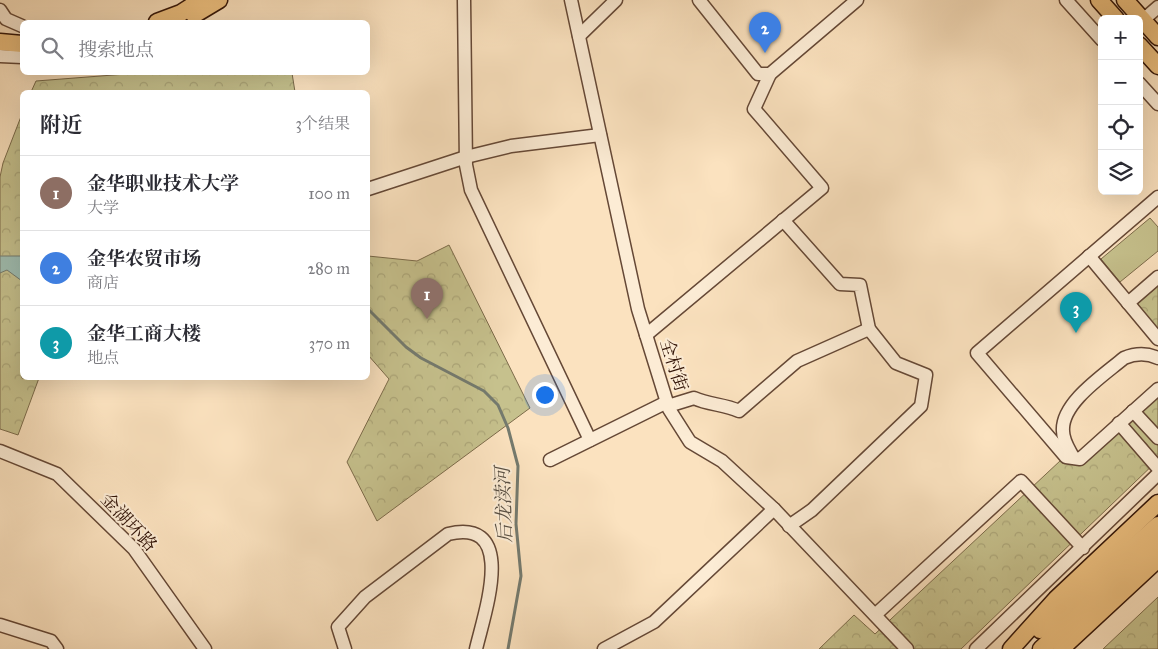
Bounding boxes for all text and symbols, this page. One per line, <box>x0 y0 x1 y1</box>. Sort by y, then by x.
pin: 2 <box>749 12 781 53</box>
map controls <box>1098 15 1143 195</box>
button: + <box>1098 15 1143 60</box>
search box <box>20 20 370 75</box>
icon: search <box>38 34 66 62</box>
text: 搜索地点 <box>78 38 154 61</box>
button: − <box>1098 60 1143 105</box>
button: locate <box>1098 105 1143 150</box>
text: 附近 <box>40 112 82 138</box>
text: 3个结果 <box>296 114 350 133</box>
button: layers <box>1098 150 1143 195</box>
text: 金华职业技术大学 <box>87 172 239 195</box>
text: 1 <box>53 184 59 203</box>
text: 100 m <box>308 184 350 203</box>
text: 大学 <box>87 198 119 217</box>
text: 金华农贸市场 <box>87 247 201 270</box>
text: 2 <box>52 259 60 278</box>
text: 280 m <box>307 259 350 278</box>
text: 商店 <box>87 273 119 292</box>
pin: 1 <box>411 278 443 319</box>
pin: 3 <box>1060 292 1092 333</box>
text: 金华工商大楼 <box>87 322 201 345</box>
text: 3 <box>53 334 59 353</box>
text: 370 m <box>309 334 350 353</box>
street label: 全村街 <box>656 336 692 394</box>
text: 地点 <box>87 348 119 367</box>
your location <box>532 382 558 408</box>
water label: 后龙渎河 <box>491 464 516 543</box>
street label: 金湖环路 <box>96 488 162 556</box>

